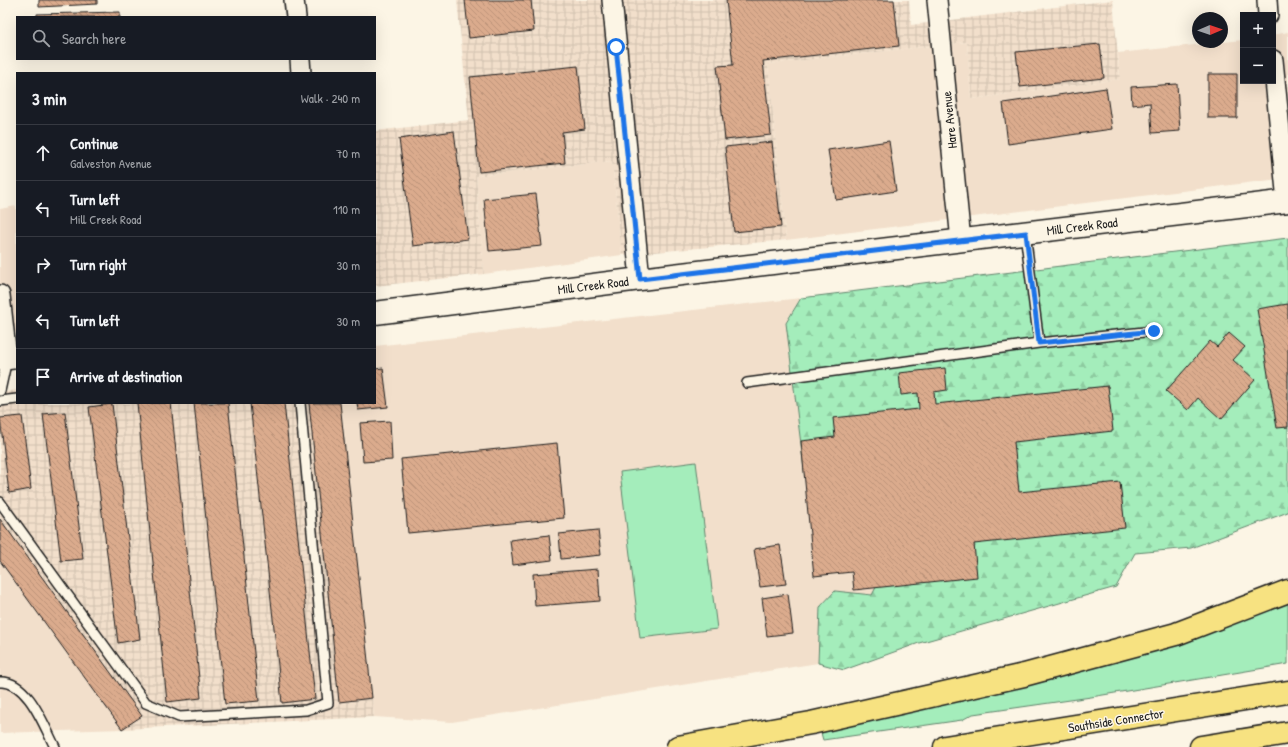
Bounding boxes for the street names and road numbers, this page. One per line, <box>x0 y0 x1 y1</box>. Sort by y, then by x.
street label: Hare Avenue <box>937 91 961 149</box>
street label: Mill Creek Road <box>1045 213 1119 239</box>
street label: Mill Creek Road <box>556 272 630 298</box>
street label: Southside Connector <box>1067 704 1165 736</box>

